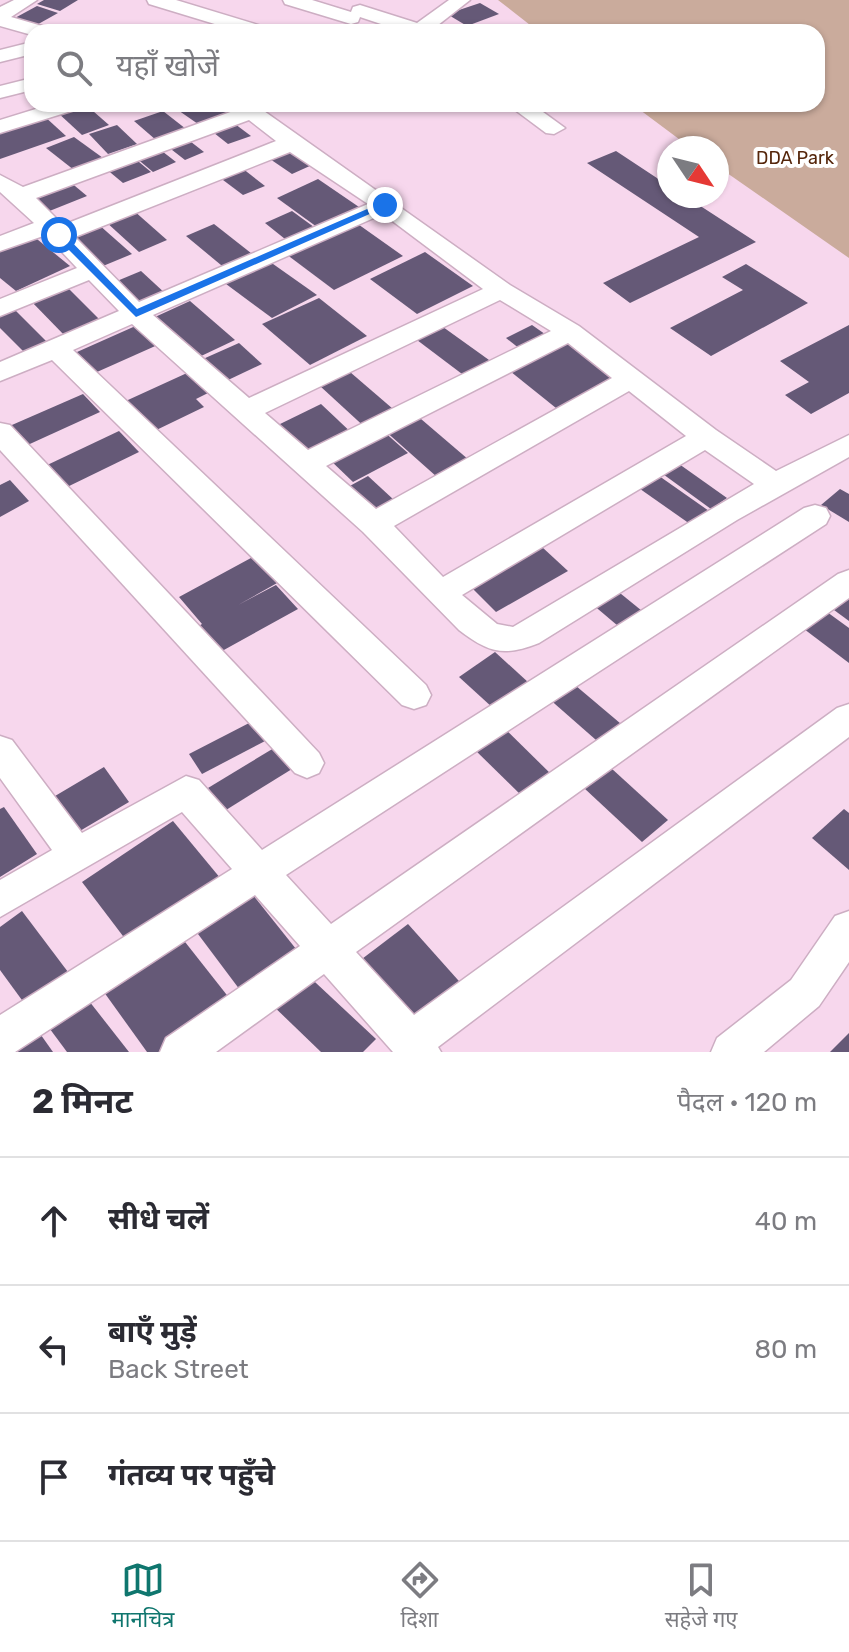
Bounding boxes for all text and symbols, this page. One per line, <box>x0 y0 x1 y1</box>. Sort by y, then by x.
search box <box>24 24 825 112</box>
icon: search <box>52 46 96 90</box>
text: यहाँ खोजें <box>116 48 219 84</box>
north arrow <box>657 136 729 208</box>
park label: DDA Park <box>756 147 835 169</box>
route end <box>367 187 403 223</box>
route start <box>41 217 77 253</box>
text: 2 मिनट <box>32 1081 133 1122</box>
text: पैदल · 120 m <box>677 1087 817 1118</box>
icon: ahead <box>32 1199 76 1243</box>
text: सीधे चलें <box>108 1201 209 1237</box>
text: 40 m <box>755 1206 817 1237</box>
text: बाएँ मुड़ें <box>108 1314 197 1350</box>
icon: left <box>32 1327 76 1371</box>
text: 80 m <box>754 1334 817 1365</box>
text: Back Street <box>108 1354 249 1385</box>
icon: arrive <box>32 1455 76 1499</box>
text: गंतव्य पर पहुँचे <box>108 1457 275 1493</box>
tab: मानचित्र <box>112 1558 174 1636</box>
tab: दिशा <box>398 1558 442 1636</box>
tab: सहेजे गए <box>665 1558 737 1636</box>

